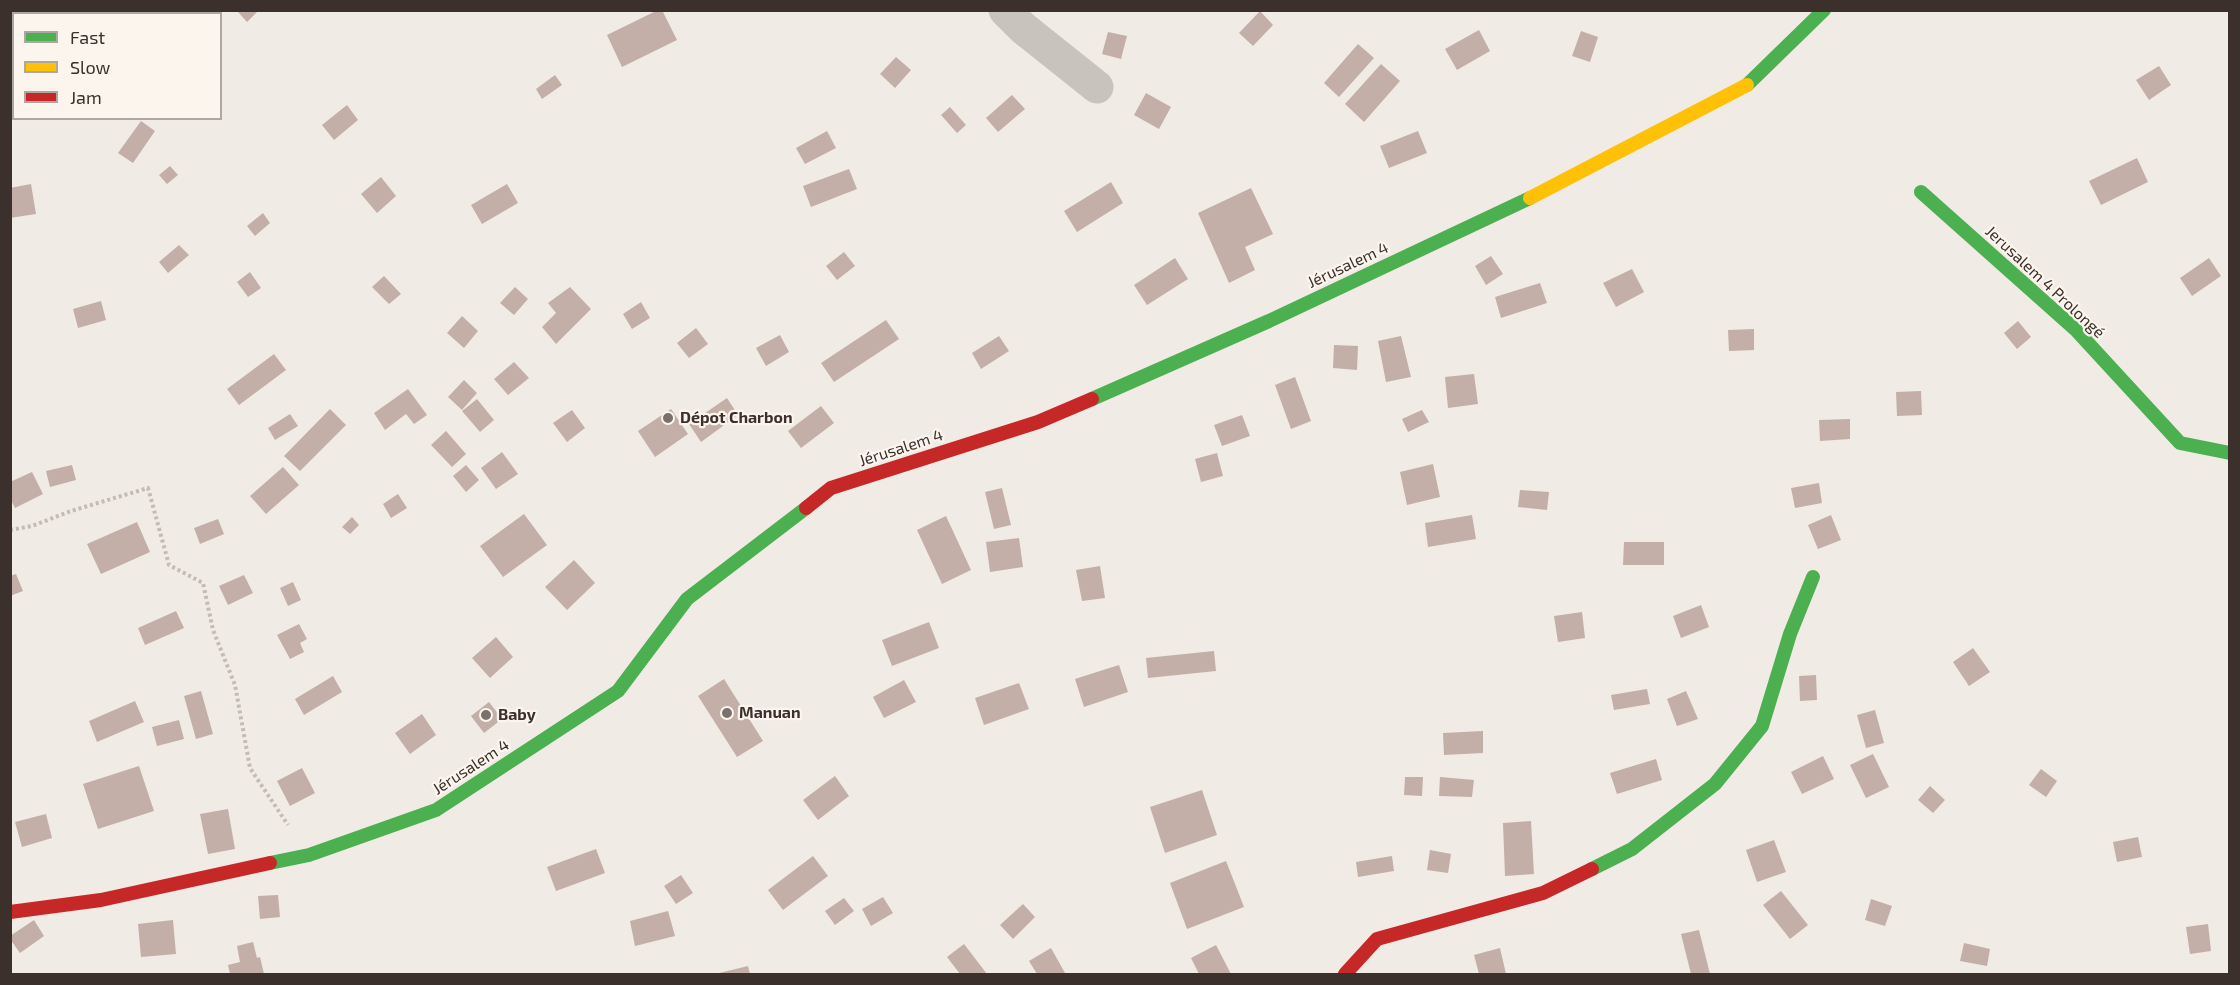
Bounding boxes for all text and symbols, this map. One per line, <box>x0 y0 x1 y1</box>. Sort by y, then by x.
legend <box>12 12 222 120</box>
text: Fast <box>70 26 105 48</box>
text: Slow <box>70 56 110 78</box>
text: Jam <box>70 86 102 108</box>
street label: Jerusalem 4 Prolongé <box>1981 222 2109 342</box>
street label: Jérusalem 4 <box>1304 238 1392 292</box>
place label: Dépot Charbon <box>680 408 793 428</box>
marker: Dépot Charbon <box>661 411 675 425</box>
street label: Jérusalem 4 <box>857 425 945 471</box>
place label: Manuan <box>739 703 801 723</box>
place label: Baby <box>498 705 536 725</box>
marker: Manuan <box>720 706 734 720</box>
marker: Baby <box>479 708 493 722</box>
street label: Jérusalem 4 <box>429 735 513 799</box>

